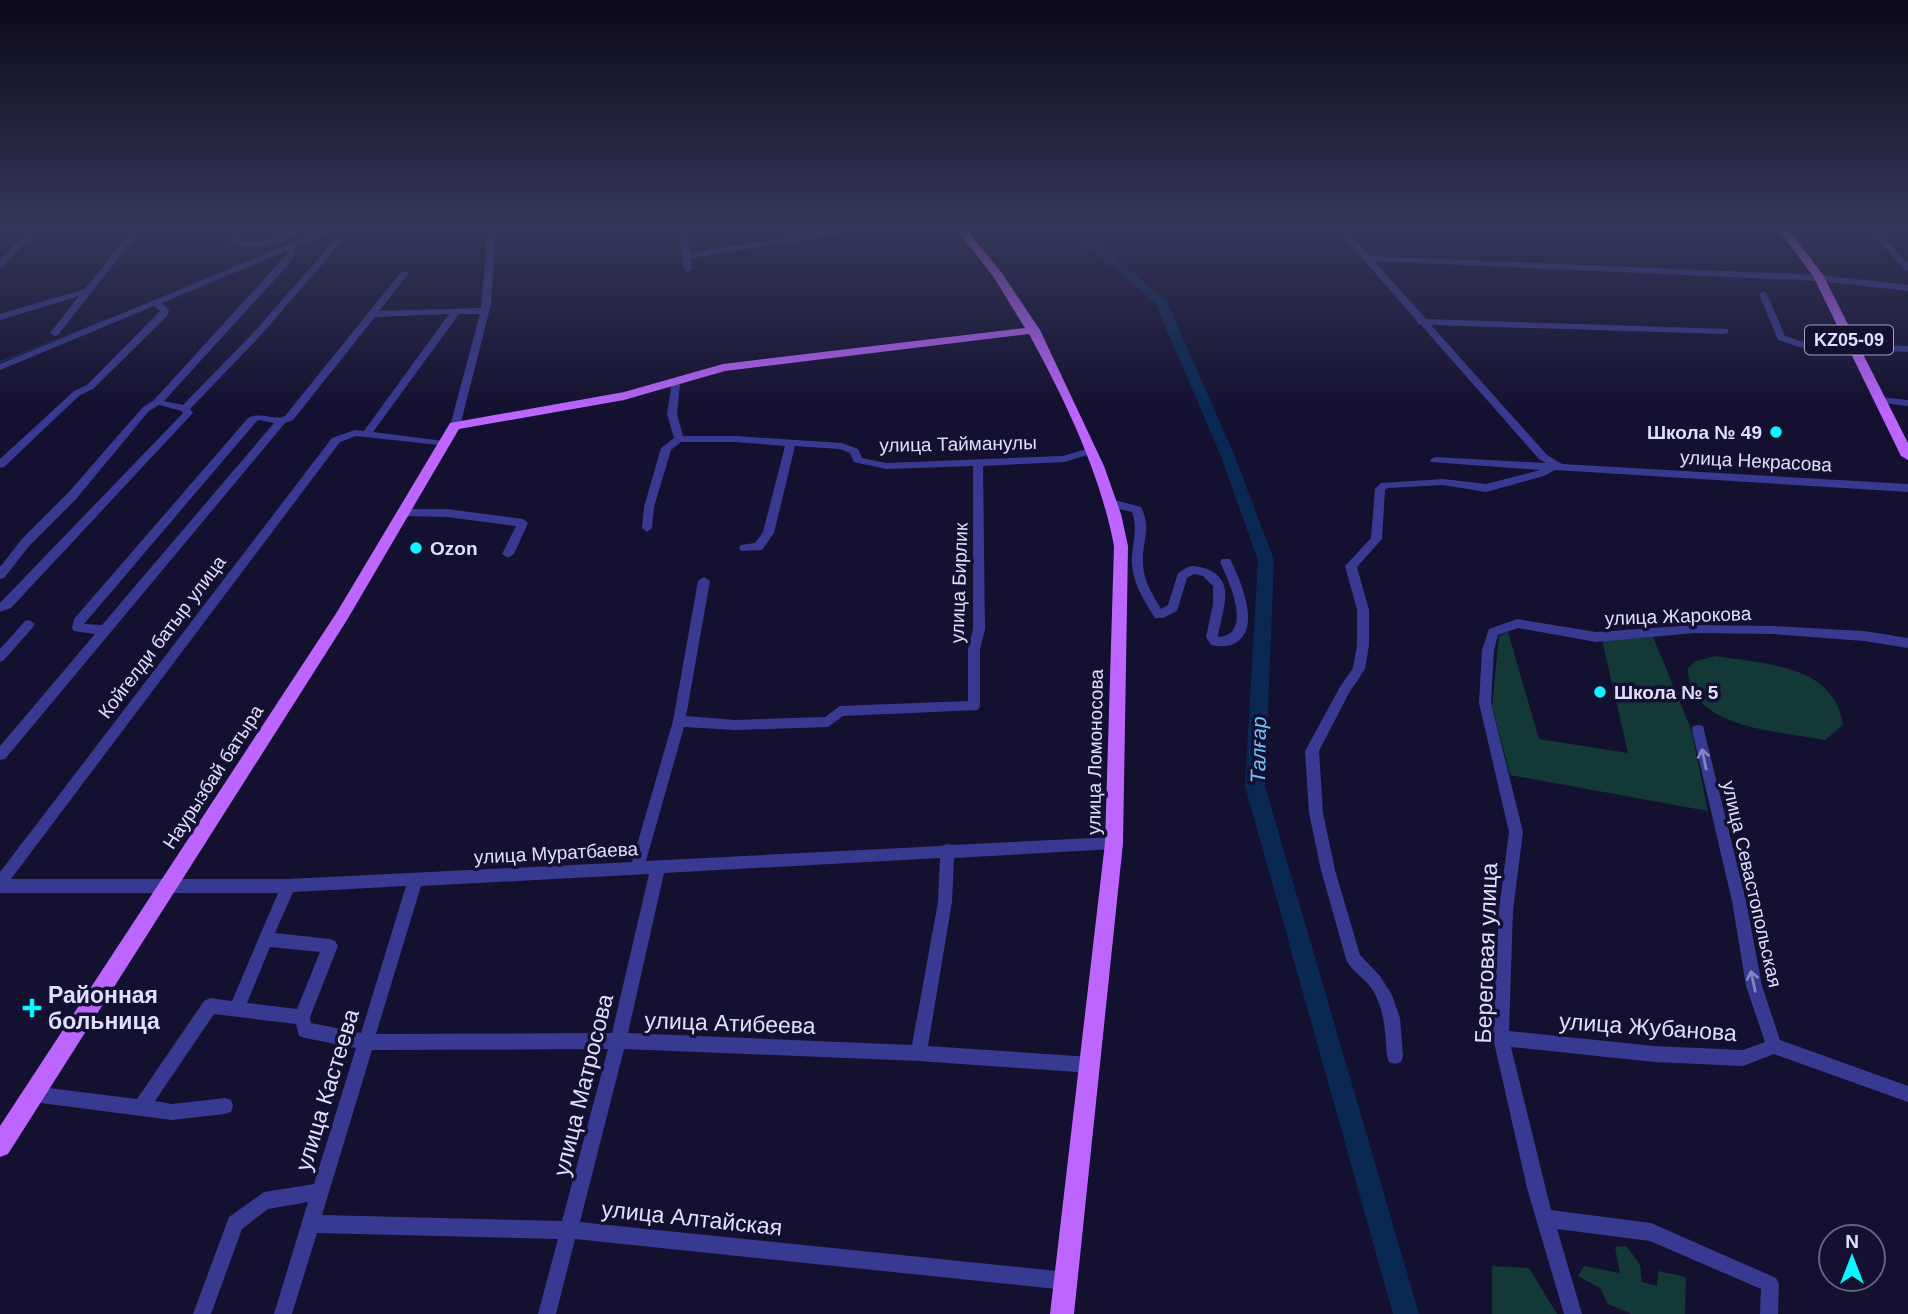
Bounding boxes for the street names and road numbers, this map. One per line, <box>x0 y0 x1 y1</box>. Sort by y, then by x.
road number: KZ05-09 <box>1805 326 1893 354</box>
street label: улица Тайманулы <box>879 432 1037 456</box>
street label: улица Некрасова <box>1680 447 1833 475</box>
street label: улица Бирлик <box>946 522 972 644</box>
street label: Койгелди батыр улица <box>94 551 230 722</box>
street label: улица Жарокова <box>1604 603 1752 629</box>
street label: улица Ломоносова <box>1083 668 1107 835</box>
street label: Наурызбай батыра <box>159 701 268 853</box>
street label: улица Севастопольская <box>1718 779 1786 989</box>
street label: улица Муратбаева <box>473 838 639 868</box>
street label: Береговая улица <box>1470 862 1502 1044</box>
street label: улица Матросова <box>548 991 618 1179</box>
street label: улица Кастеева <box>290 1006 364 1174</box>
street label: улица Атибеева <box>644 1007 816 1039</box>
street label: улица Жубанова <box>1558 1008 1738 1046</box>
street label: улица Алтайская <box>600 1196 784 1240</box>

